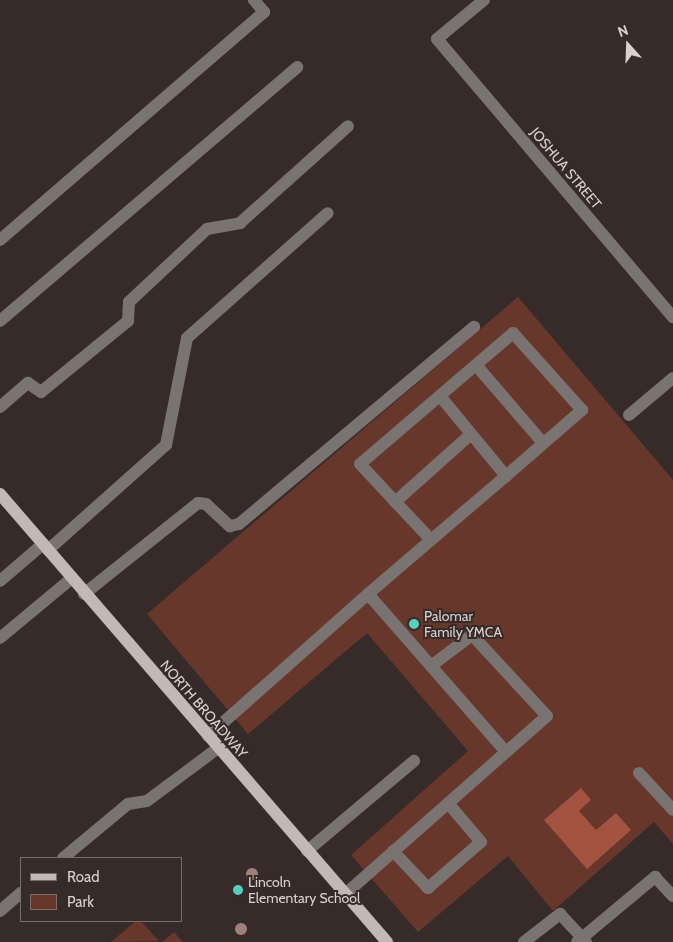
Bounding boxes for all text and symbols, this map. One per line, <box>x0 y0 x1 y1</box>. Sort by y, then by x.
north arrow <box>603 20 653 70</box>
text: N <box>615 21 631 41</box>
street label: JOSHUA STREET <box>527 124 605 212</box>
place label: Palomar Family YMCA <box>424 608 502 640</box>
marker: Palomar Family YMCA <box>408 618 420 630</box>
street label: NORTH BROADWAY <box>157 657 251 761</box>
legend <box>20 857 182 922</box>
text: Road <box>67 868 100 886</box>
place label: Lincoln Elementary School <box>248 874 360 906</box>
marker: Lincoln Elementary School <box>232 884 244 896</box>
text: Park <box>67 893 94 911</box>

